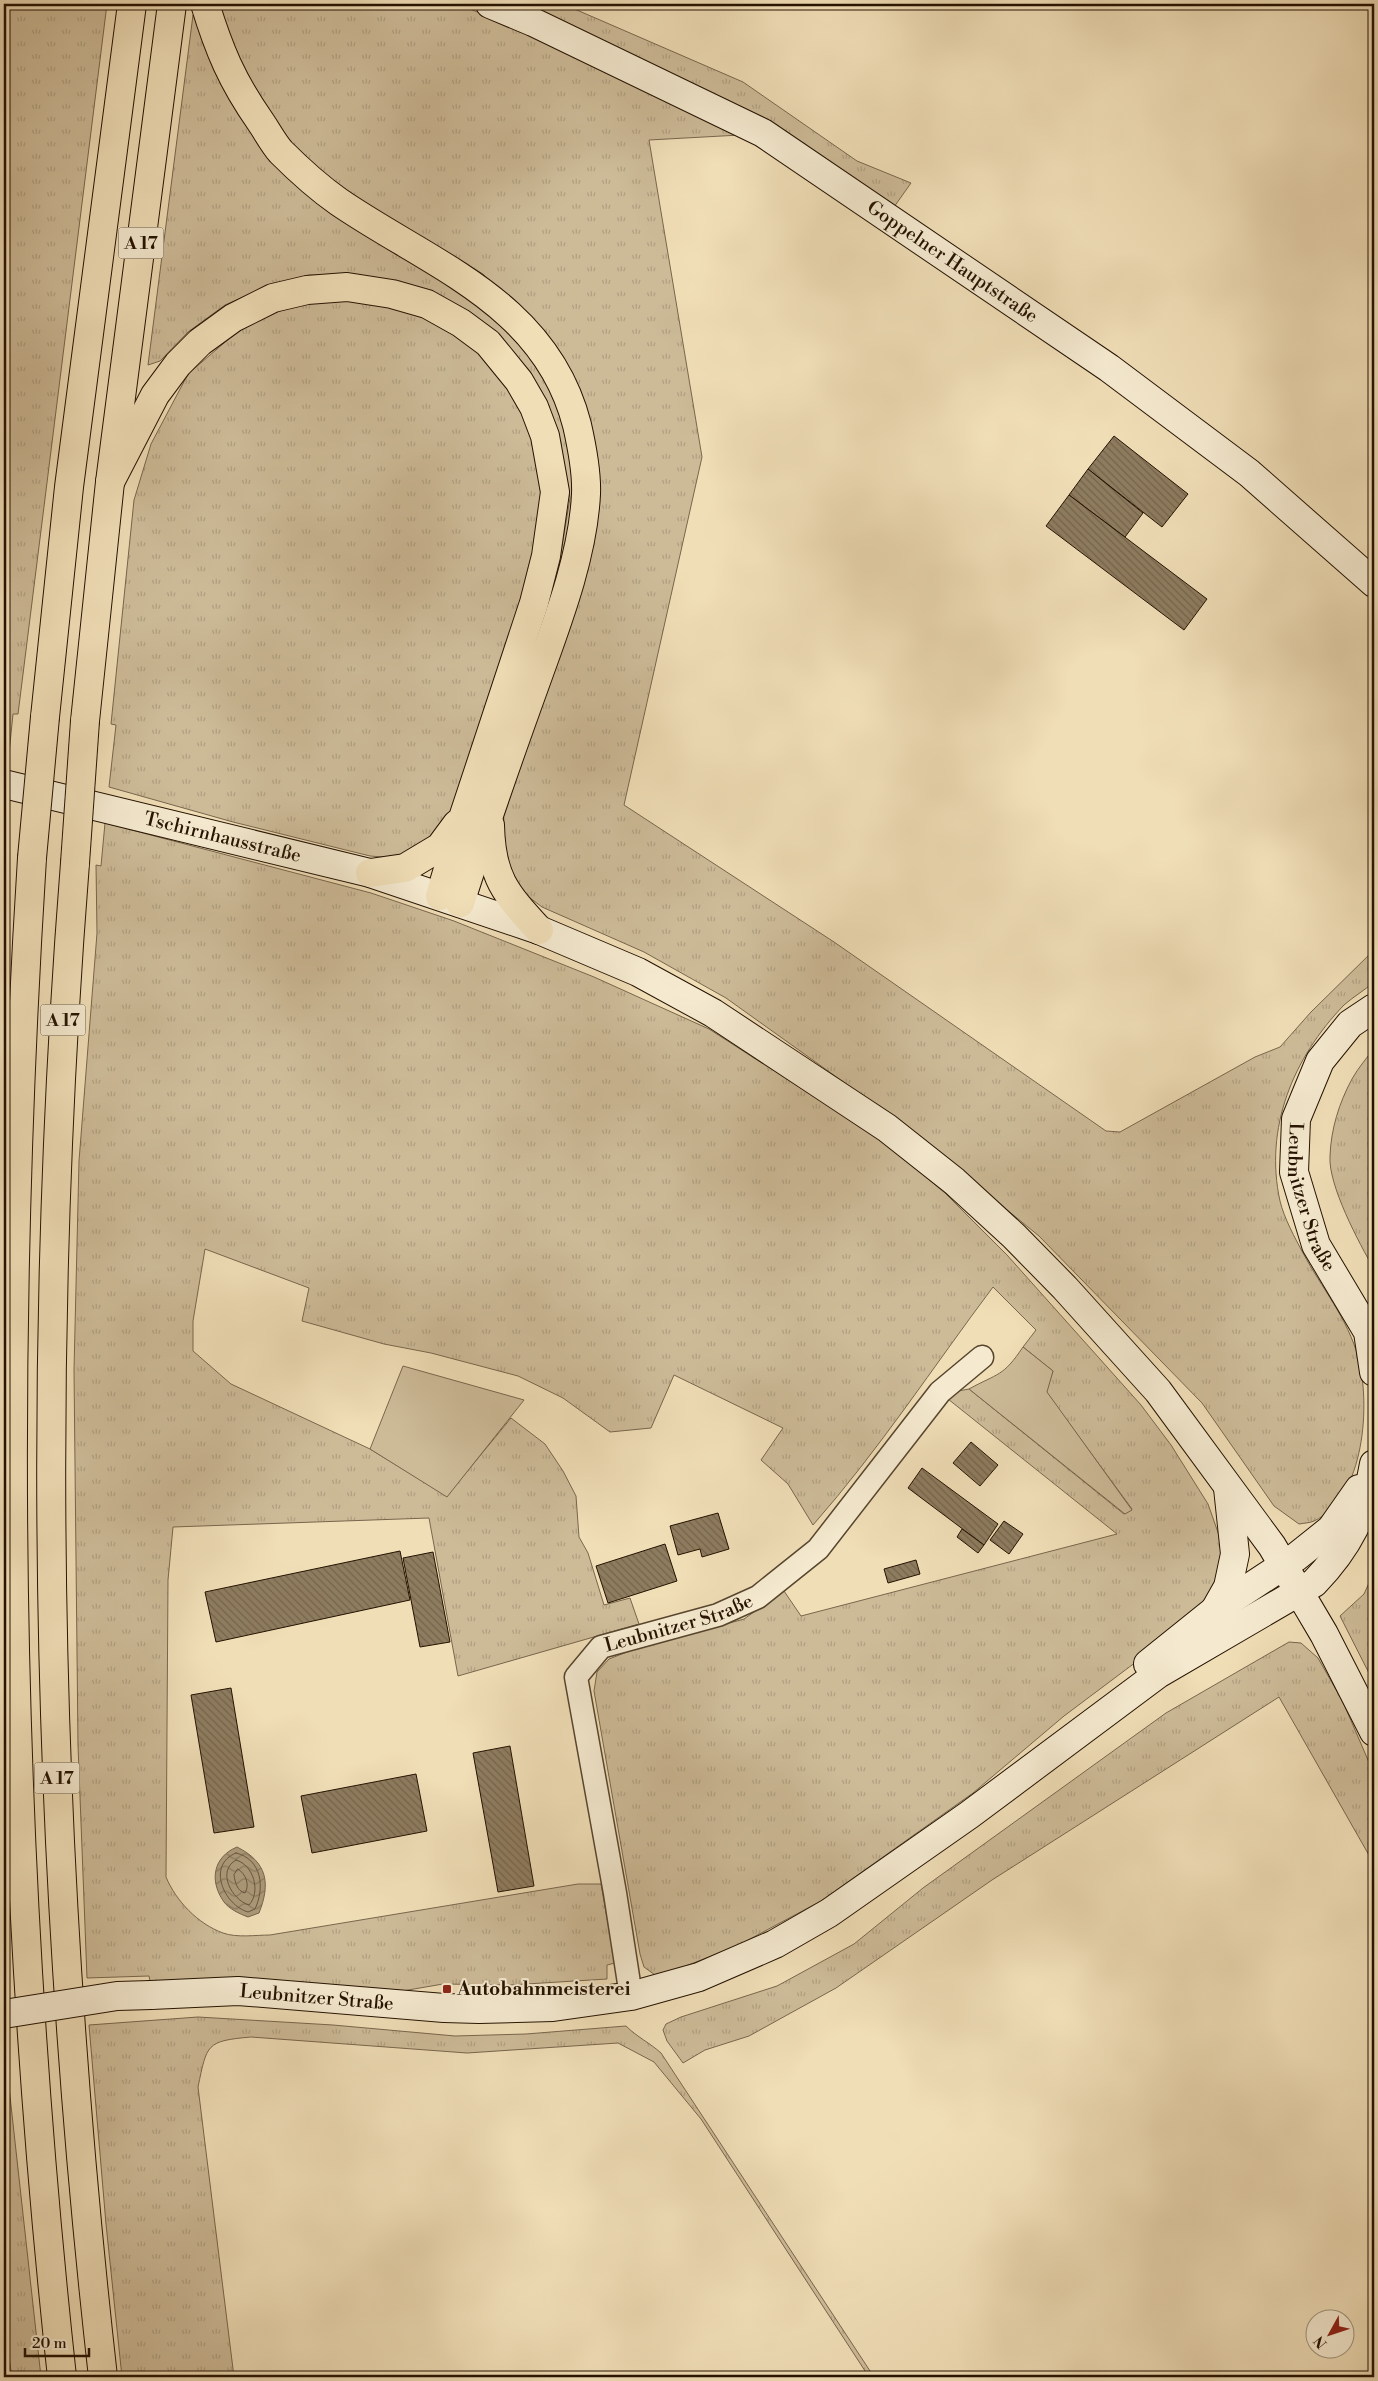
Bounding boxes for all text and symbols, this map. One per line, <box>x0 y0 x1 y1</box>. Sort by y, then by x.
street label: Goppelner Hauptstraße <box>862 195 1043 328</box>
road number: A 17 <box>118 228 164 258</box>
street label: Tschirnhausstraße <box>142 806 304 868</box>
road number: A 17 <box>40 1004 86 1036</box>
street label: Leubnitzer Straße <box>1282 1122 1341 1276</box>
street label: Leubnitzer Straße <box>602 1589 757 1658</box>
road number: A 17 <box>34 1762 80 1794</box>
place label: Autobahnmeisterei <box>456 1977 631 2001</box>
street label: Leubnitzer Straße <box>239 1979 395 2016</box>
marker: Autobahnmeisterei <box>441 1983 453 1995</box>
north arrow <box>1306 2308 1356 2358</box>
scale bar <box>25 2326 89 2358</box>
text: N <box>1310 2332 1331 2352</box>
text: 20 m <box>32 2334 67 2353</box>

